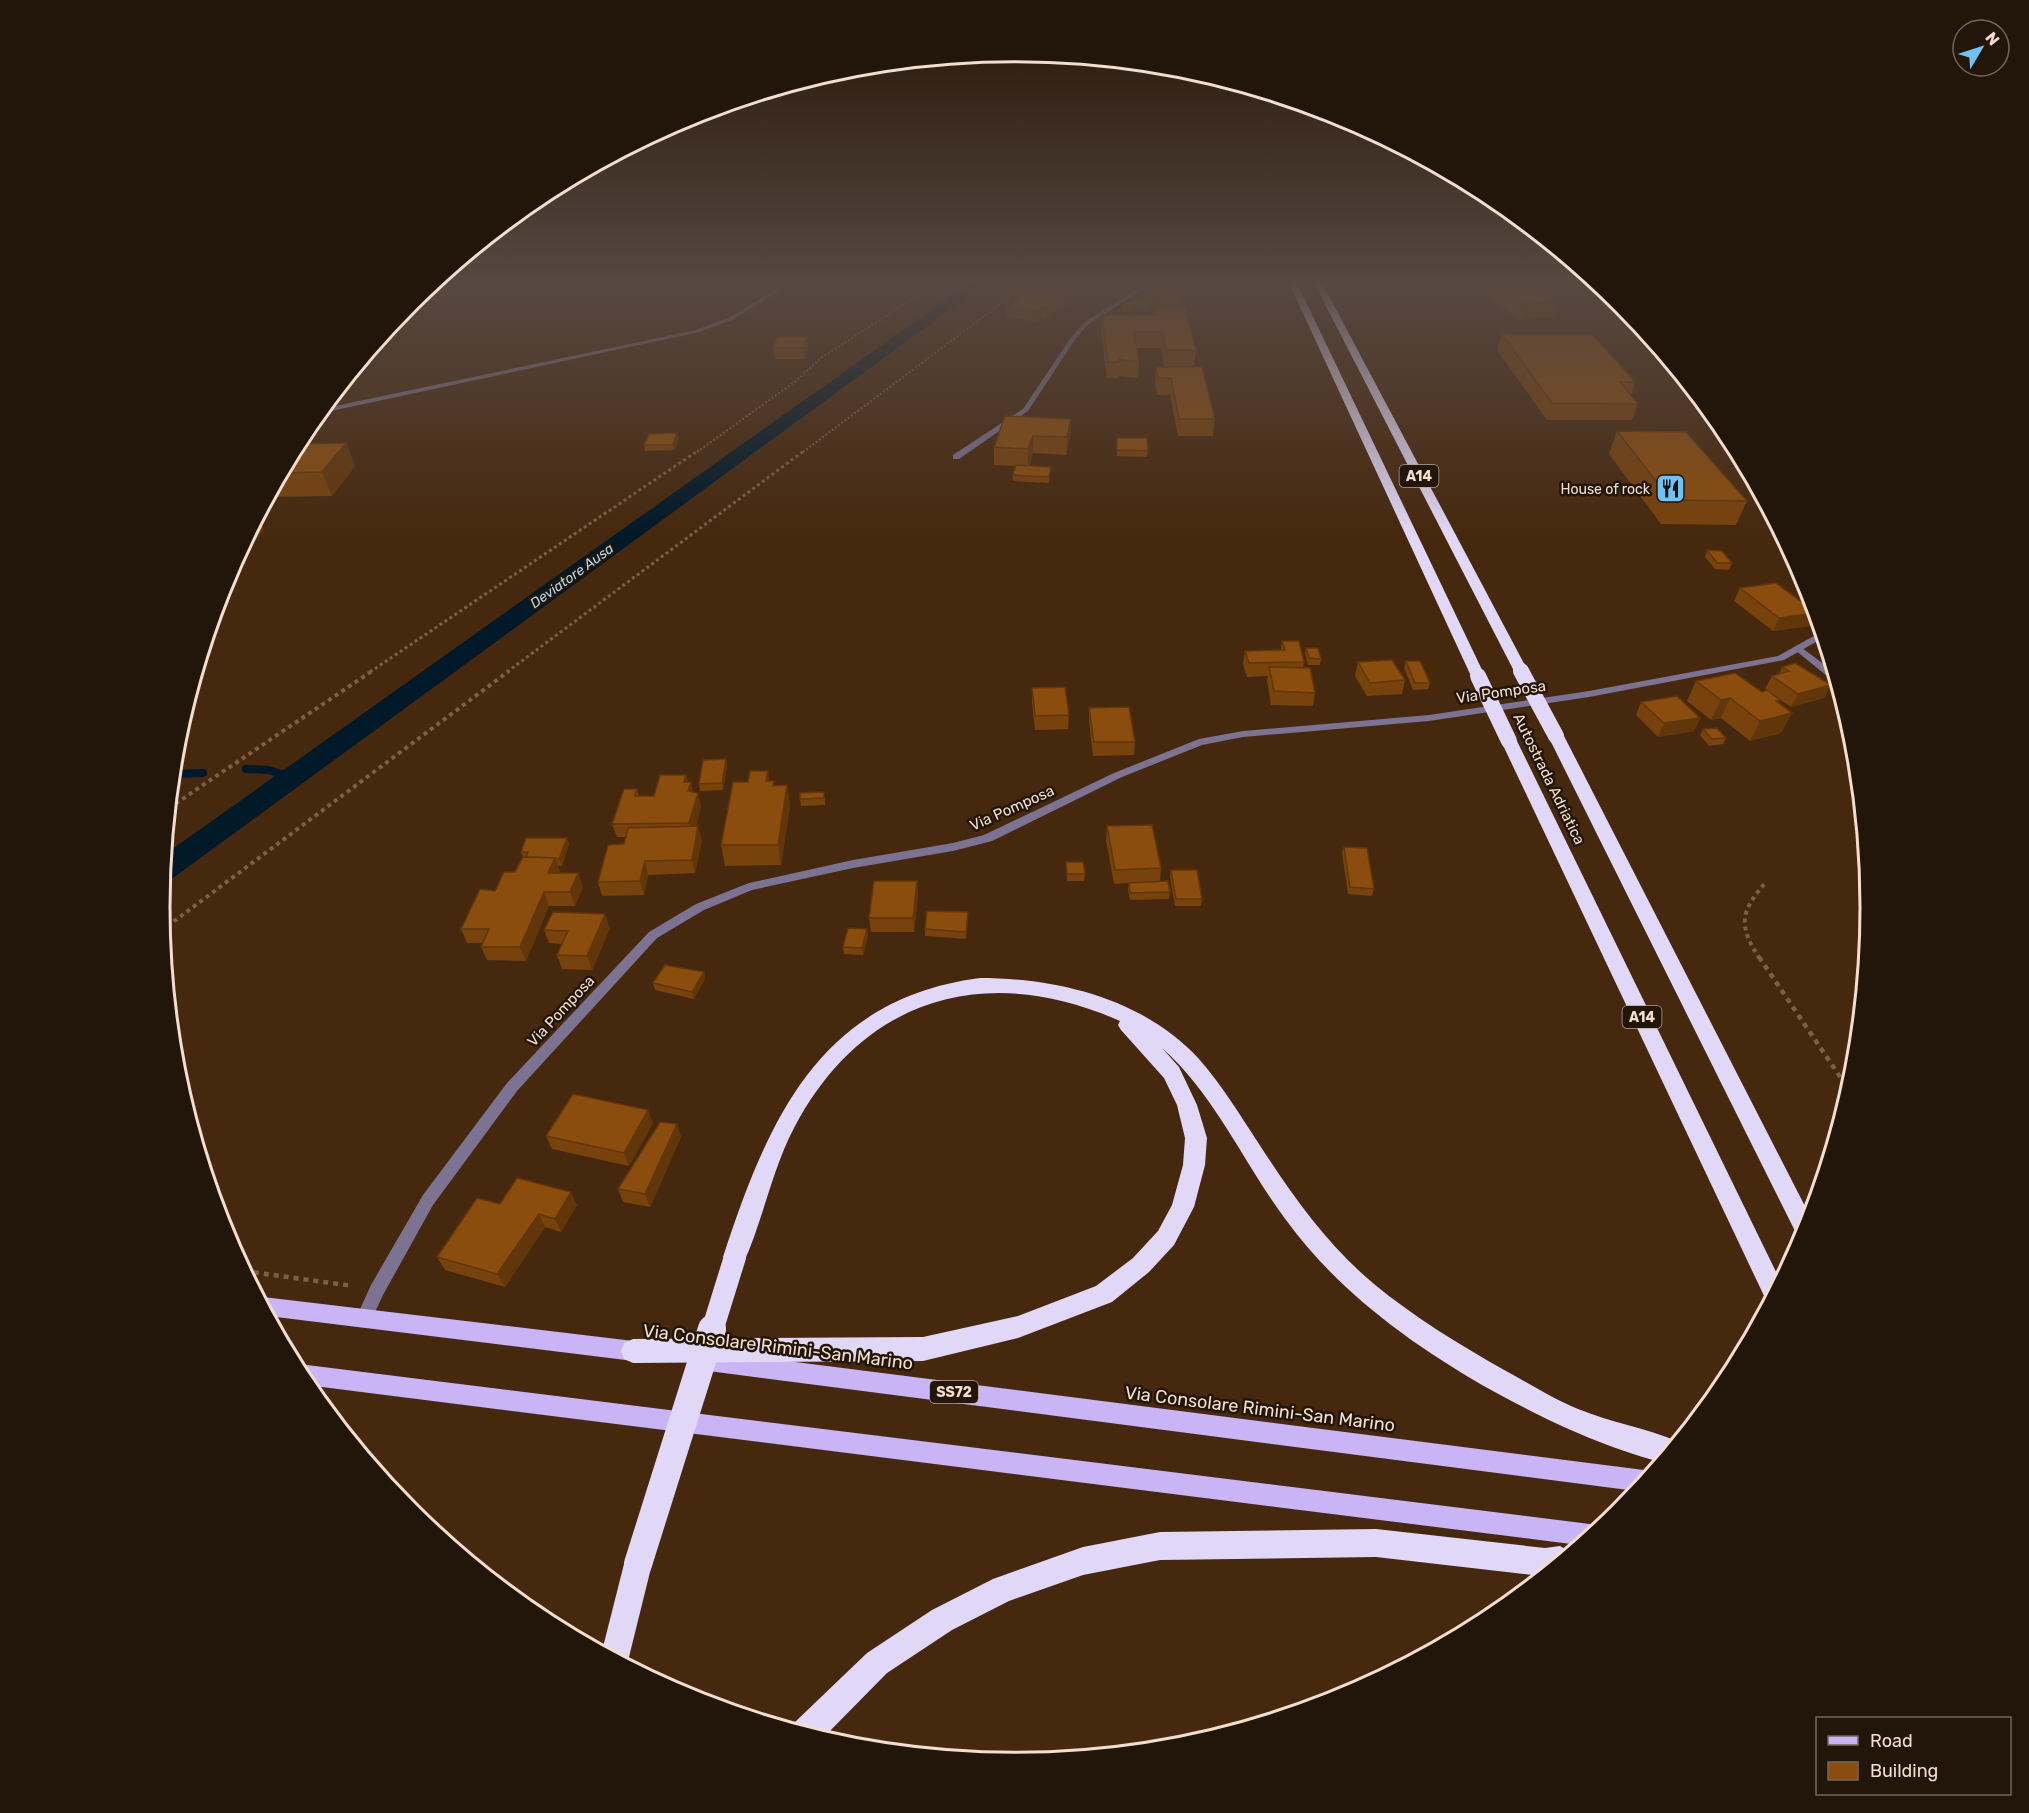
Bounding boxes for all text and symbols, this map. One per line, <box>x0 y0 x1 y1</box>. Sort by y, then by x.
north arrow <box>1951 18 2011 78</box>
text: N <box>1981 28 2003 49</box>
road number: A14 <box>1400 465 1438 487</box>
restaurant icon: House of rock <box>1655 473 1687 505</box>
place label: House of rock <box>1561 481 1651 498</box>
water label: Deviatore Ausa <box>527 540 617 612</box>
street label: Via Pomposa <box>1455 677 1547 707</box>
street label: Autostrada Adriatica <box>1509 710 1589 848</box>
street label: Via Pomposa <box>967 781 1057 835</box>
street label: Via Pomposa <box>524 972 598 1050</box>
road number: A14 <box>1622 1006 1662 1028</box>
street label: Via Consolare Rimini-San Marino <box>642 1320 914 1374</box>
road number: SS72 <box>930 1381 978 1403</box>
street label: Via Consolare Rimini-San Marino <box>1124 1382 1396 1436</box>
legend <box>1816 1717 2011 1795</box>
text: Road <box>1870 1730 1913 1752</box>
text: Building <box>1870 1760 1938 1782</box>

